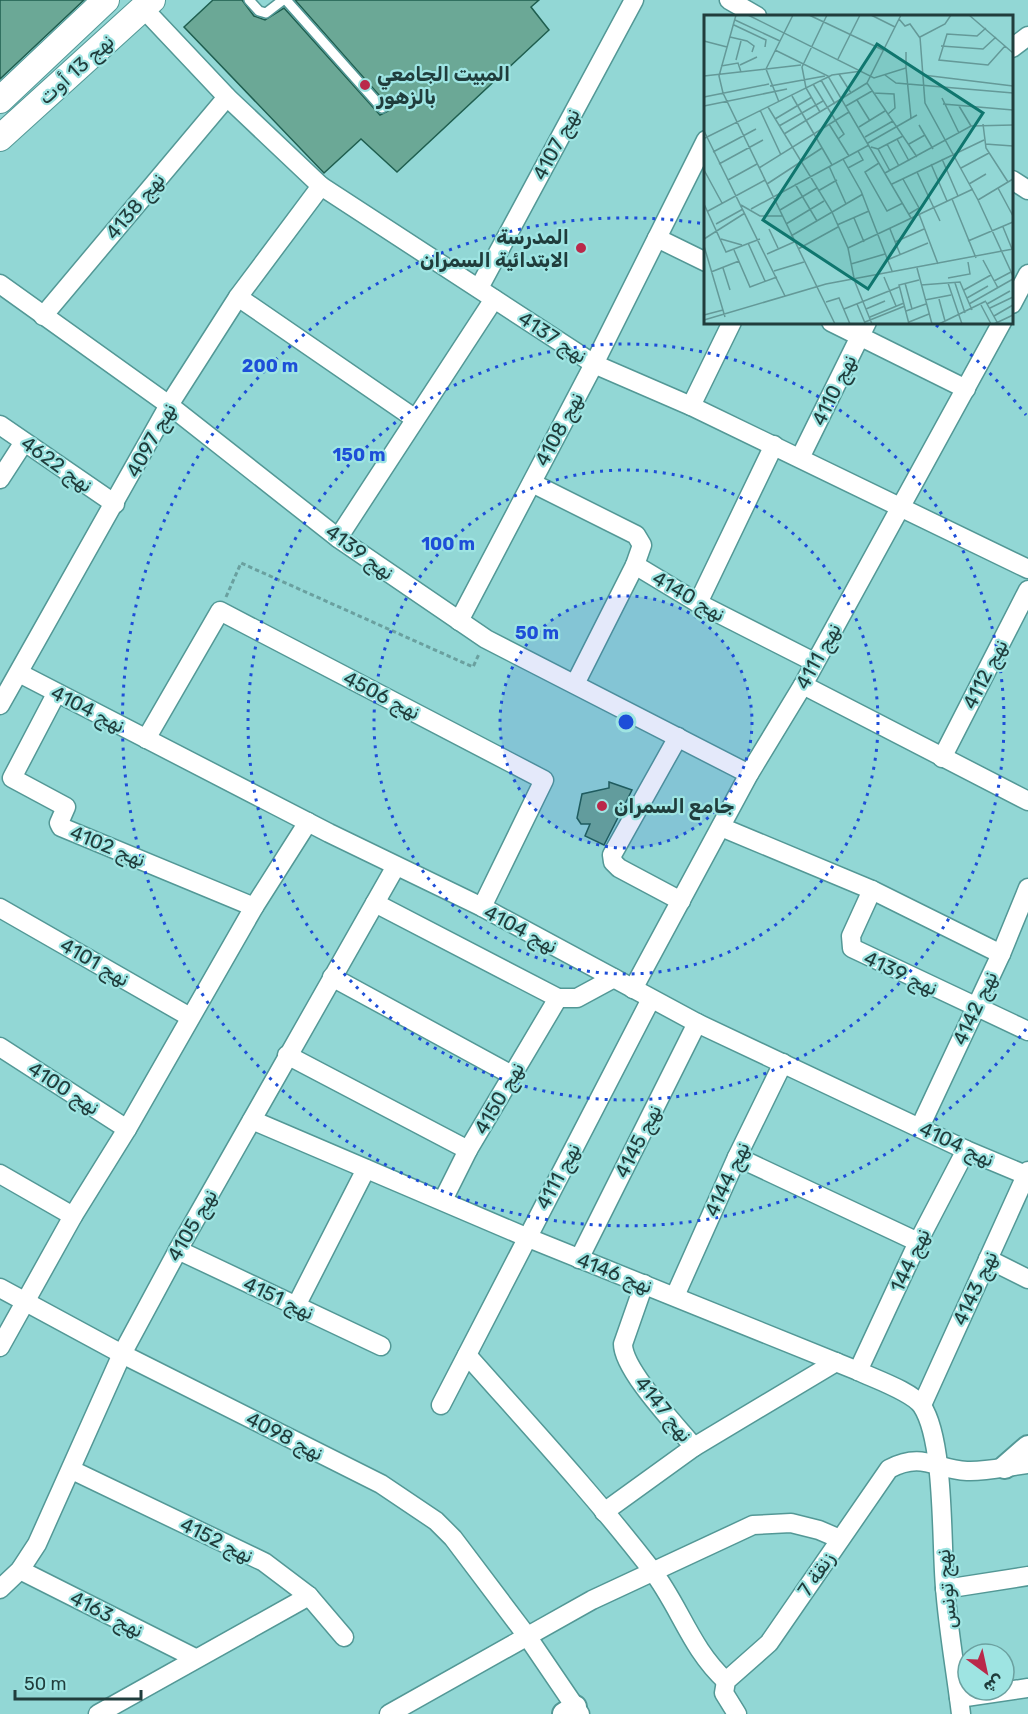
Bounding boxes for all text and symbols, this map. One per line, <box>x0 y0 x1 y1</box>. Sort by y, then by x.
inset map <box>704 15 1013 324</box>
street label: نهج 13 أوت <box>33 29 120 111</box>
place label: المبيت الجامعي بالزهور <box>376 62 510 109</box>
marker: المبيت الجامعي بالزهور <box>358 78 372 92</box>
street label: نهج 4107 <box>527 104 587 185</box>
street label: نهج 4138 <box>100 168 171 246</box>
place label: المدرسة الابتدائية السمران <box>420 225 569 272</box>
marker: المدرسة الابتدائية السمران <box>574 241 588 255</box>
street label: نهج 4137 <box>513 306 592 370</box>
street label: نهج 4110 <box>807 350 863 430</box>
text: 200 m <box>242 355 298 377</box>
street label: نهج 4108 <box>530 388 590 471</box>
street label: نهج 4097 <box>121 399 183 482</box>
street label: نهج 4622 <box>15 431 97 499</box>
text: 150 m <box>332 444 386 466</box>
street label: نهج 4139 <box>320 519 399 587</box>
text: 100 m <box>421 533 475 555</box>
street label: نهج 4140 <box>647 566 730 628</box>
street label: نهج 4111 <box>790 619 848 694</box>
text: 50 m <box>515 622 559 644</box>
street label: نهج 4112 <box>957 635 1015 714</box>
street label: نهج 4506 <box>339 665 424 726</box>
street label: نهج 4104 <box>46 680 129 740</box>
centre of rings <box>616 712 636 732</box>
place label: جامع السمران <box>614 794 734 821</box>
marker: جامع السمران <box>595 799 609 813</box>
street label: نهج 4102 <box>66 820 149 874</box>
street label: نهج 4104 <box>479 900 562 960</box>
street label: نهج 4101 <box>55 933 134 993</box>
street label: نهج 4139 <box>859 945 942 1002</box>
street label: نهج 4142 <box>947 967 1004 1050</box>
street label: نهج 4100 <box>23 1056 104 1122</box>
street label: نهج 4150 <box>469 1058 531 1139</box>
street label: نهج 4145 <box>609 1100 668 1183</box>
street label: نهج 4104 <box>915 1116 998 1174</box>
street label: نهج 4144 <box>699 1138 757 1221</box>
street label: نهج 4111 <box>530 1139 587 1214</box>
street label: نهج 4105 <box>162 1185 224 1266</box>
street label: نهج 144 <box>885 1224 937 1296</box>
street label: نهج 4143 <box>947 1247 1004 1330</box>
street label: نهج 4146 <box>573 1248 656 1300</box>
street label: نهج 4151 <box>239 1271 318 1327</box>
street label: نهج 4147 <box>629 1371 698 1448</box>
street label: نهج 4098 <box>241 1406 328 1467</box>
street label: نهج 4152 <box>176 1512 258 1570</box>
street label: زنقة 7 <box>793 1547 839 1601</box>
street label: نهج تونس <box>931 1548 963 1630</box>
street label: نهج 4163 <box>65 1585 148 1644</box>
north arrow <box>956 1642 1016 1702</box>
scale bar <box>15 1663 141 1701</box>
text: ش <box>980 1671 1008 1698</box>
text: 50 m <box>24 1673 67 1695</box>

